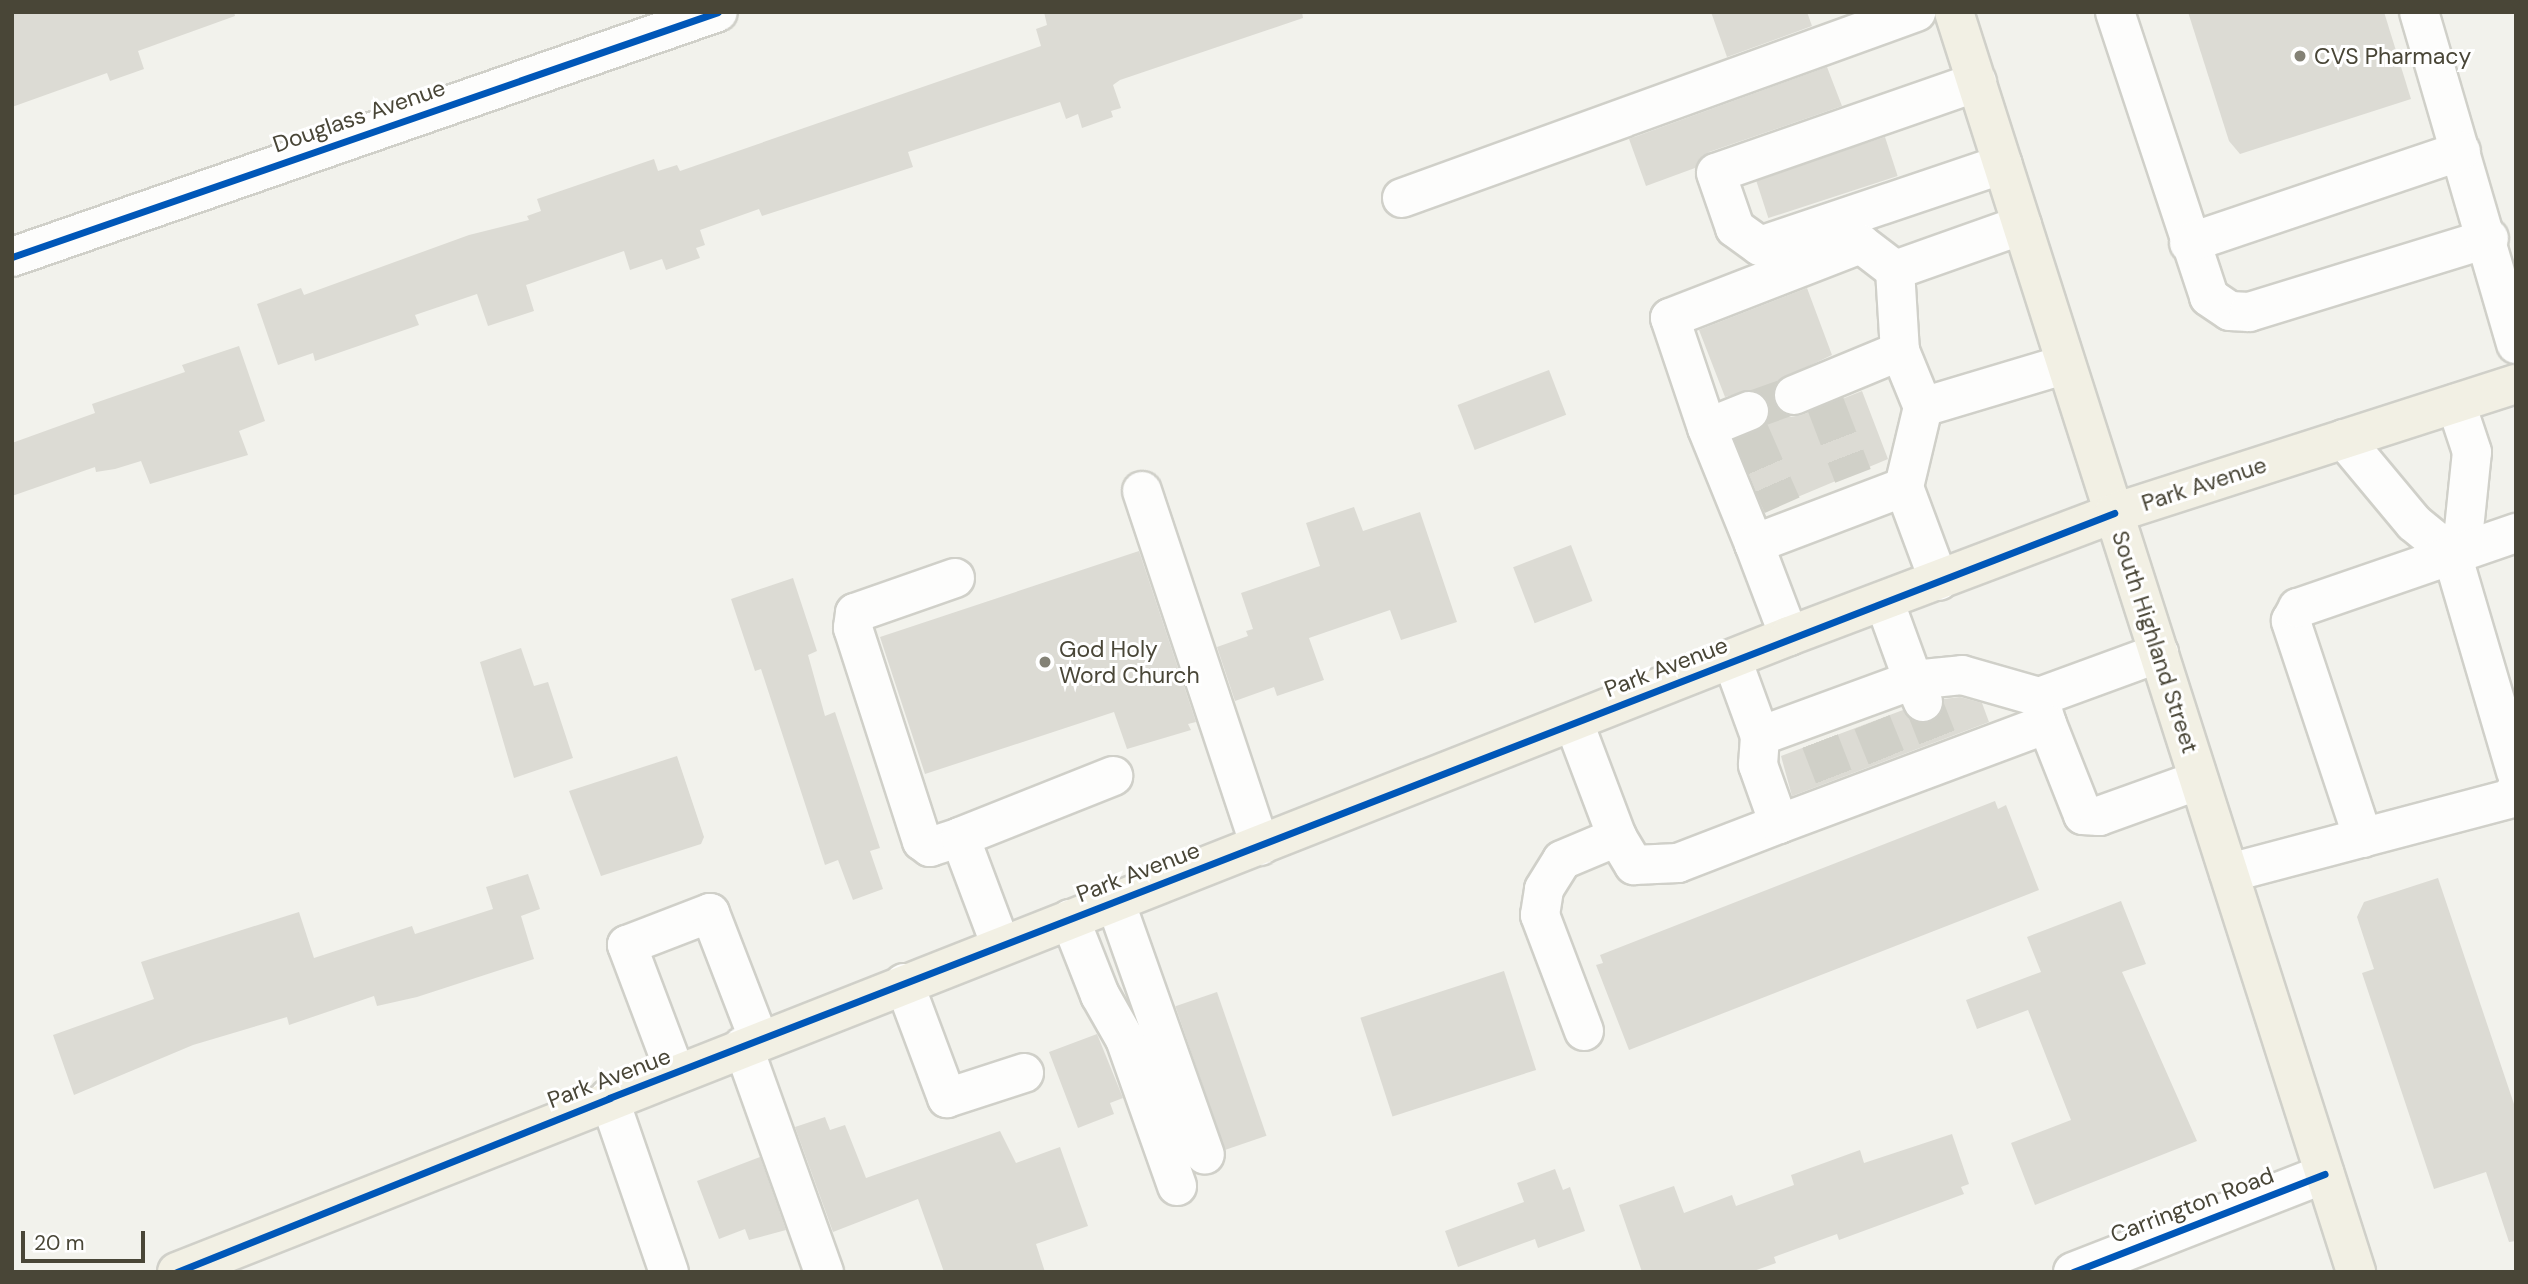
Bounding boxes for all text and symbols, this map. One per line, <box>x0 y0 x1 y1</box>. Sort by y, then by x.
place label: CVS Pharmacy <box>2314 42 2471 70</box>
marker: CVS Pharmacy <box>2292 48 2308 64</box>
street label: Douglass Avenue <box>269 74 449 158</box>
street label: Park Avenue <box>2138 451 2270 517</box>
street label: South Highland Street <box>2106 527 2204 757</box>
street label: Park Avenue <box>1601 631 1731 703</box>
place label: God Holy Word Church <box>1059 635 1200 689</box>
marker: God Holy Word Church <box>1037 654 1053 670</box>
street label: Park Avenue <box>1073 836 1203 908</box>
street label: Park Avenue <box>544 1042 674 1114</box>
street label: Carrington Road <box>2106 1161 2278 1249</box>
scale bar <box>24 1218 149 1262</box>
text: 20 m <box>34 1229 85 1257</box>

